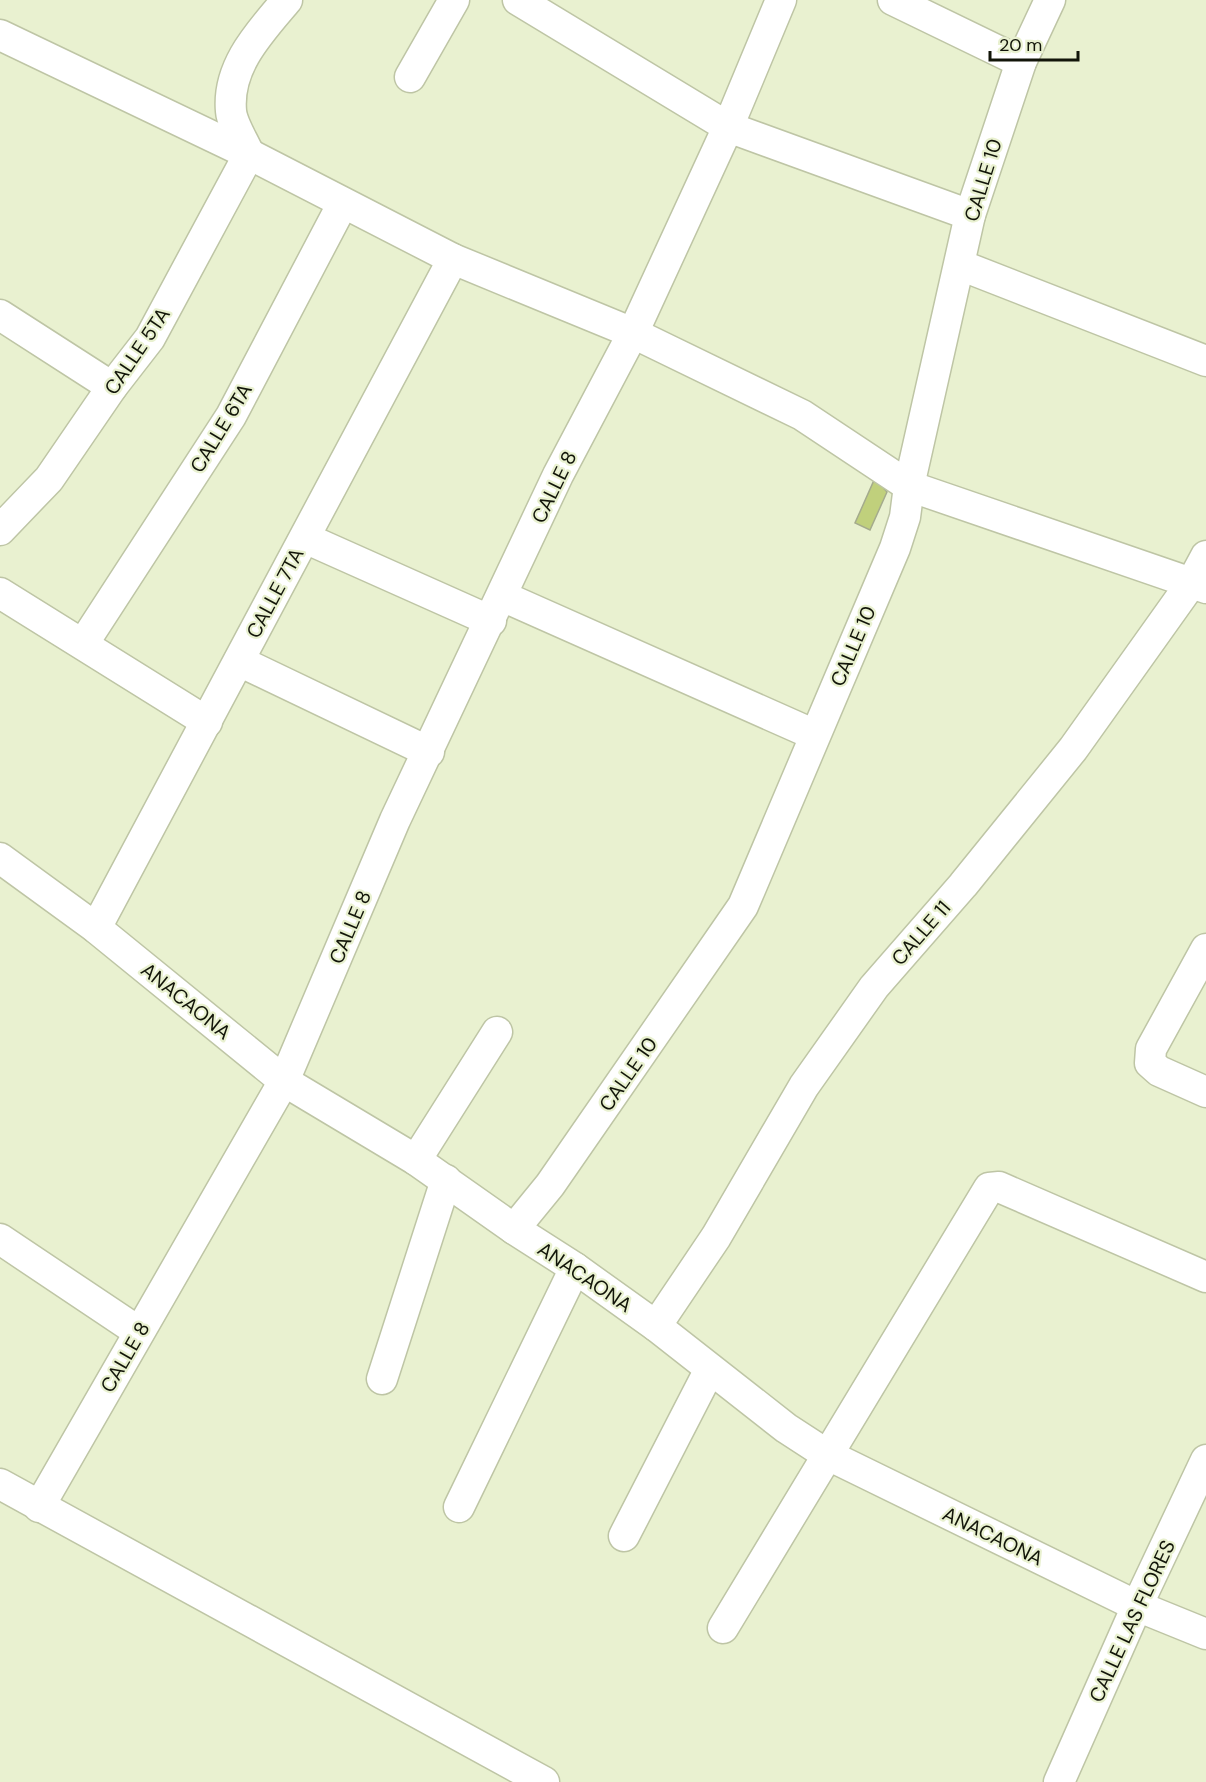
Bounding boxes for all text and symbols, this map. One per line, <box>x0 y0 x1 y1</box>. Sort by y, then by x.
scale bar <box>990 24 1078 62</box>
text: 20 m <box>999 33 1042 57</box>
street label: CALLE 10 <box>958 136 1008 224</box>
street label: CALLE 5TA <box>98 302 176 400</box>
street label: CALLE 6TA <box>184 379 258 477</box>
street label: CALLE 8 <box>525 447 583 527</box>
street label: CALLE 7TA <box>240 543 310 643</box>
street label: CALLE 10 <box>824 602 882 690</box>
street label: CALLE 8 <box>323 886 377 968</box>
street label: CALLE 11 <box>886 895 956 971</box>
street label: ANACAONA <box>136 957 236 1045</box>
street label: CALLE 10 <box>593 1032 663 1116</box>
street label: ANACAONA <box>533 1236 637 1318</box>
street label: CALLE 8 <box>94 1317 156 1397</box>
street label: ANACAONA <box>938 1501 1048 1571</box>
street label: CALLE LAS FLORES <box>1083 1536 1181 1706</box>

